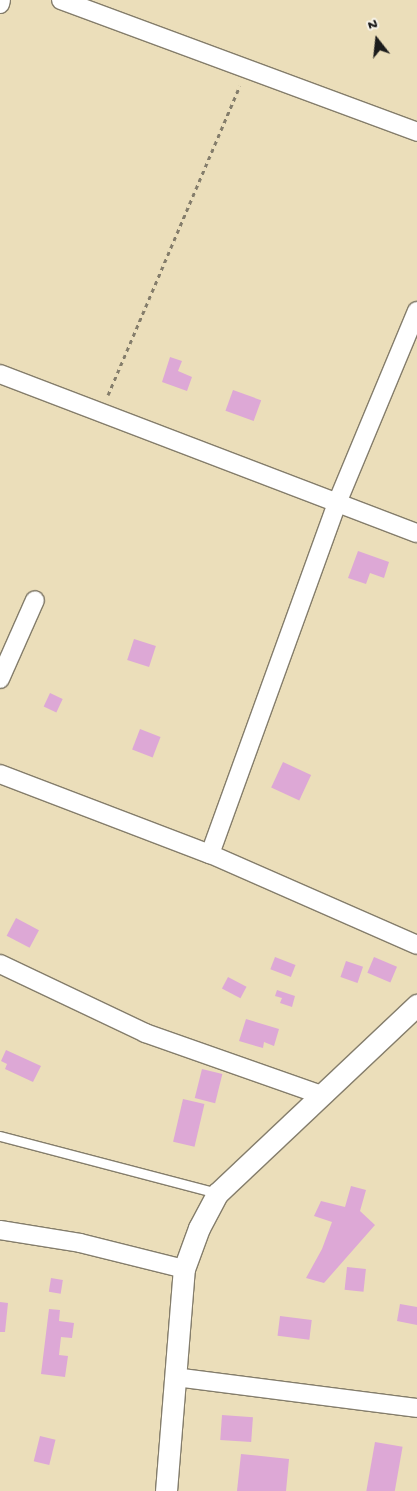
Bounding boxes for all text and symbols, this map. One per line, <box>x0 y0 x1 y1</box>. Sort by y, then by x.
north arrow <box>352 15 402 65</box>
text: N <box>366 16 379 35</box>

